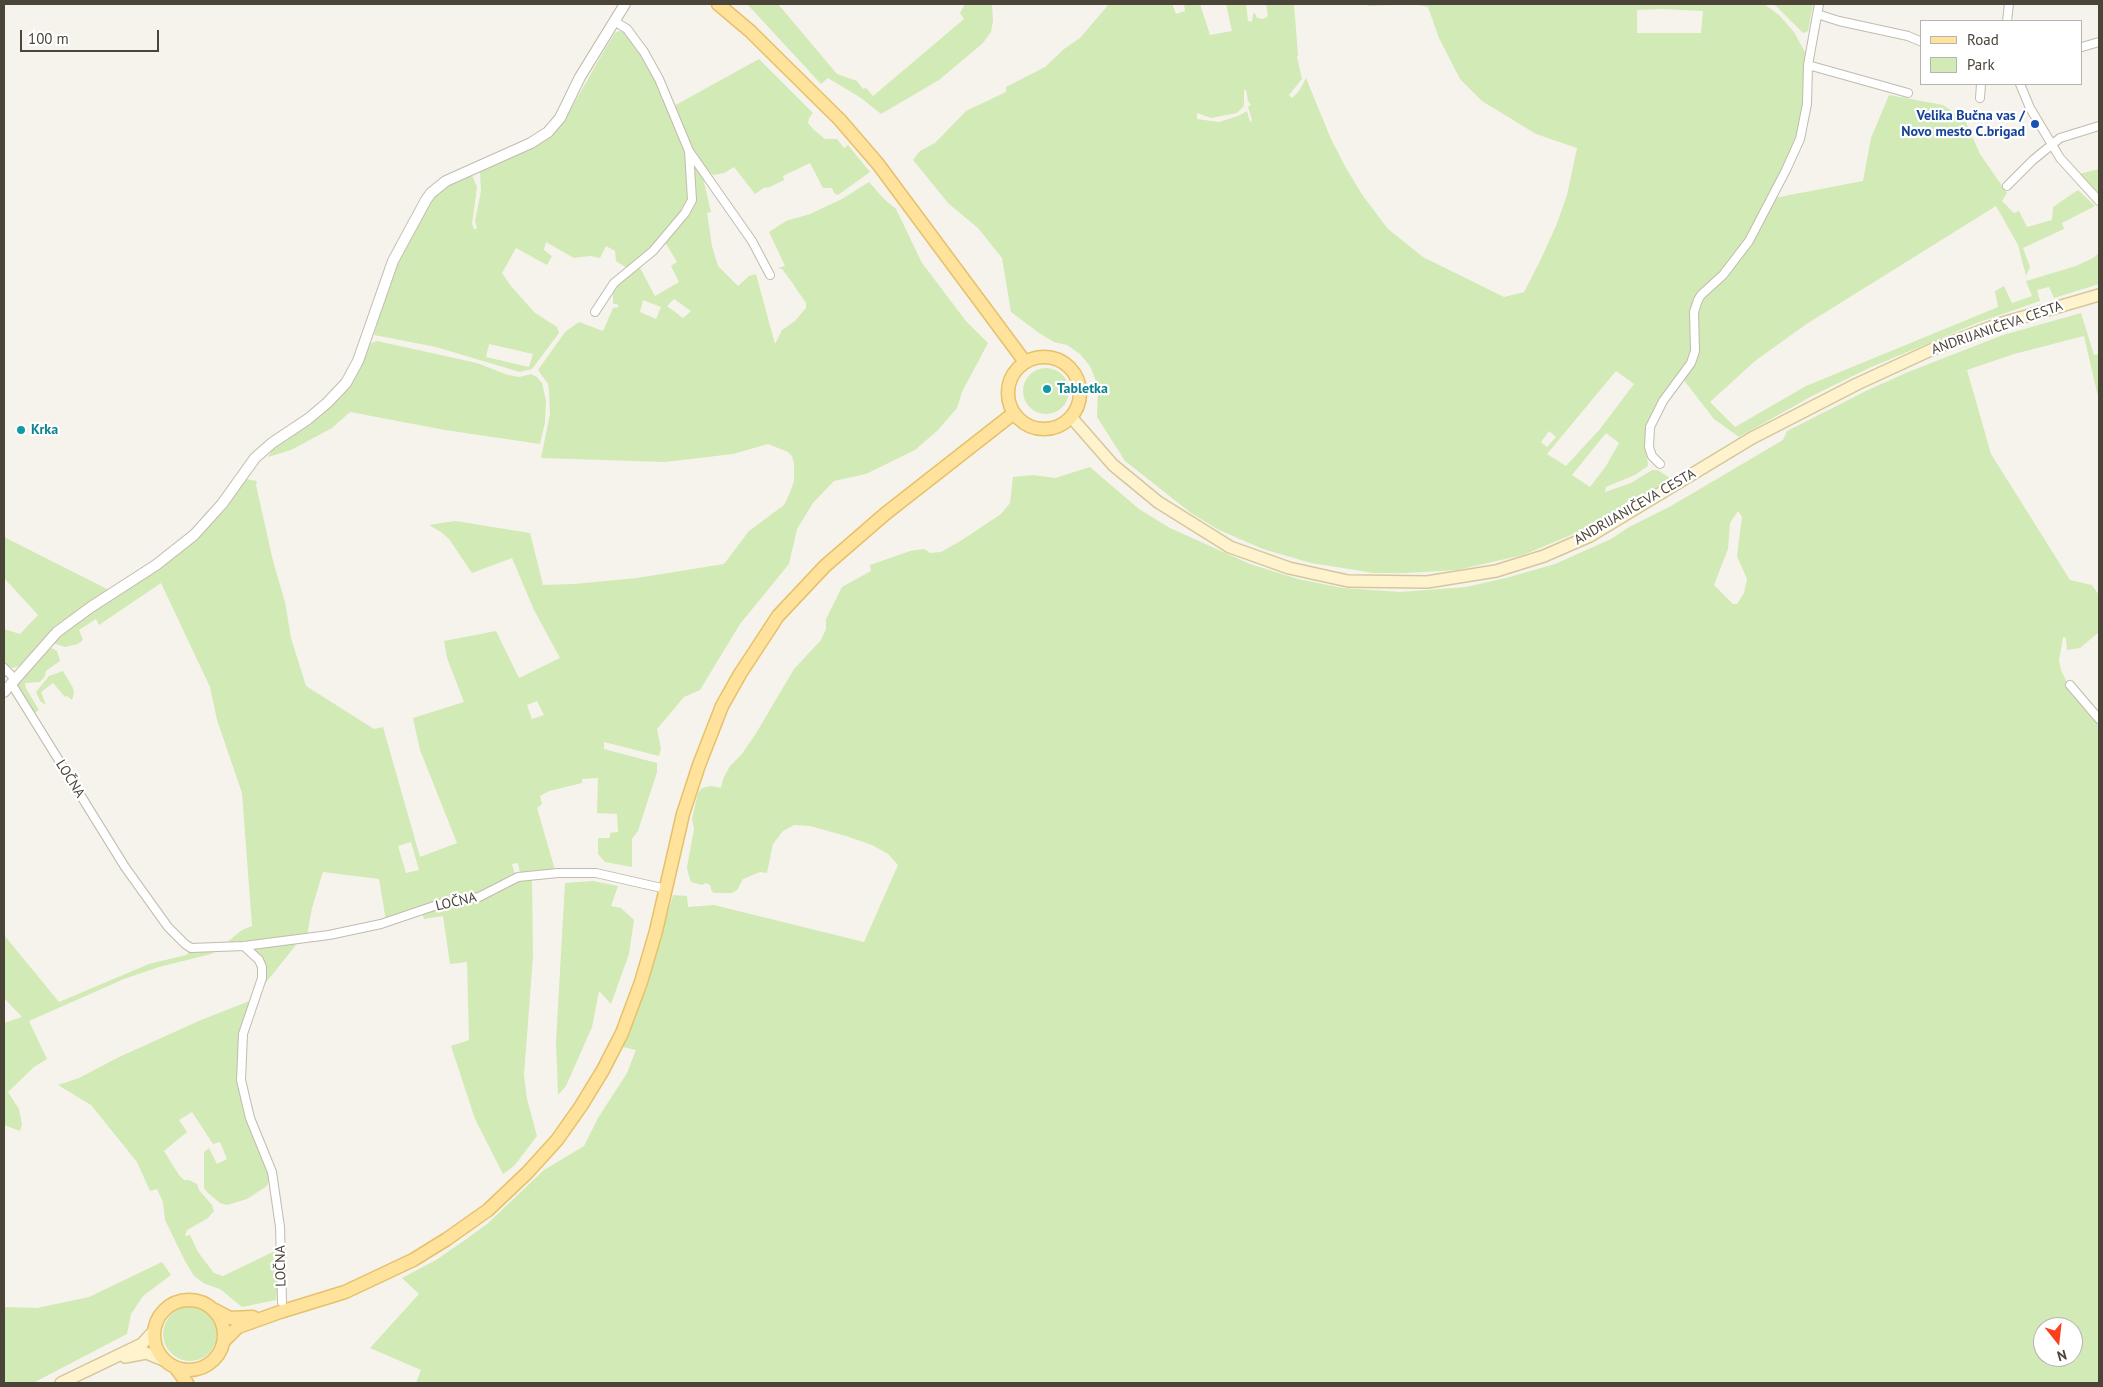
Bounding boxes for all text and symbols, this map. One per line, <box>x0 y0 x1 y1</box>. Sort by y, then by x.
scale bar <box>22 20 161 52</box>
legend <box>1920 20 2083 85</box>
text: 100 m <box>28 29 69 48</box>
text: Road <box>1967 30 1999 49</box>
text: Park <box>1967 55 1995 74</box>
place label: Velika Bučna vas / Novo mesto C.brigad <box>1901 108 2025 140</box>
marker: Velika Bučna vas / Novo mesto C.brigad <box>2029 118 2041 130</box>
street label: ANDRIJANIČEVA CESTA <box>1929 298 2065 358</box>
place label: Tabletka <box>1057 381 1108 397</box>
marker: Tabletka <box>1041 383 1053 395</box>
place label: Krka <box>31 422 58 438</box>
marker: Krka <box>15 424 27 436</box>
street label: ANDRIJANIČEVA CESTA <box>1571 465 1699 549</box>
street label: LOČNA <box>52 757 88 801</box>
street label: LOČNA <box>434 889 478 915</box>
street label: LOČNA <box>272 1245 290 1287</box>
north arrow <box>2033 1317 2083 1367</box>
text: N <box>2055 1346 2069 1365</box>

